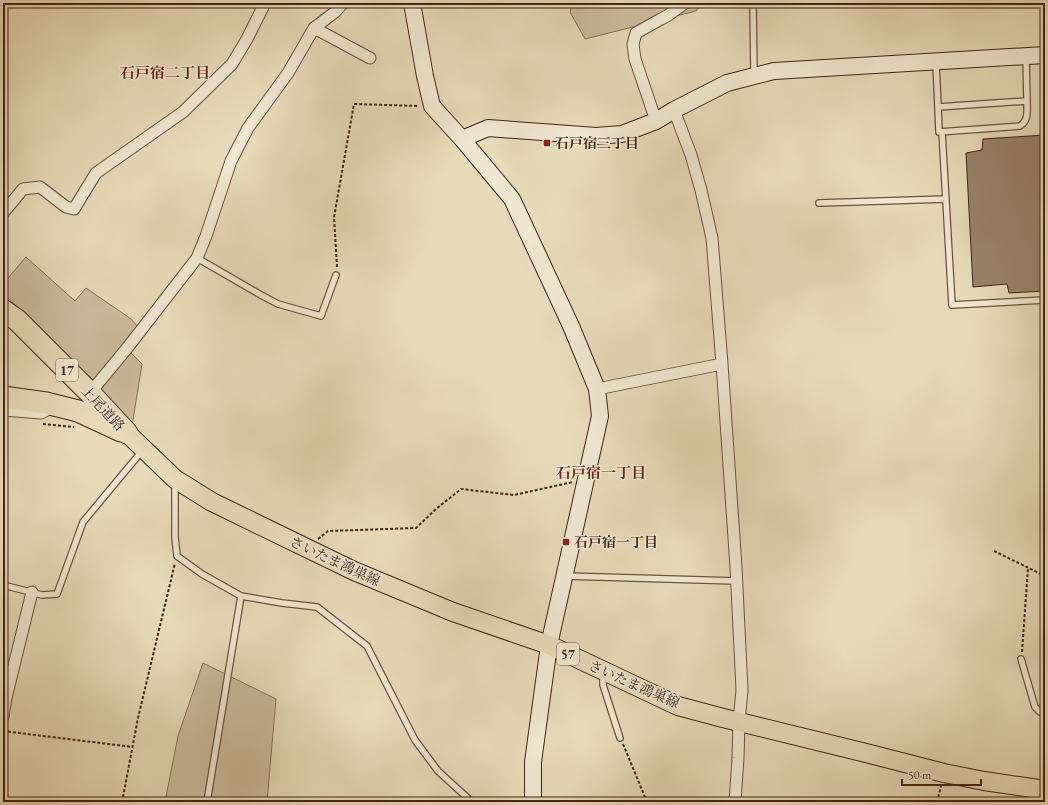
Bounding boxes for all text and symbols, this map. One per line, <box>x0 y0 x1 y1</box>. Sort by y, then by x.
district label: 石戸宿二丁目 <box>120 63 210 82</box>
place label: 石戸宿三丁目 <box>555 134 639 152</box>
marker: 石戸宿三丁目 <box>542 138 552 148</box>
road number: 17 <box>56 359 78 381</box>
street label: 上尾道路 <box>77 381 129 435</box>
district label: 石戸宿一丁目 <box>556 463 646 482</box>
street label: さいたま鴻巣線 <box>287 532 383 590</box>
place label: 石戸宿一丁目 <box>574 533 658 551</box>
marker: 石戸宿一丁目 <box>561 537 571 547</box>
road number: 57 <box>557 643 579 665</box>
street label: さいたま鴻巣線 <box>586 656 682 712</box>
scale bar <box>902 761 981 787</box>
text: 50 m <box>908 767 932 783</box>

